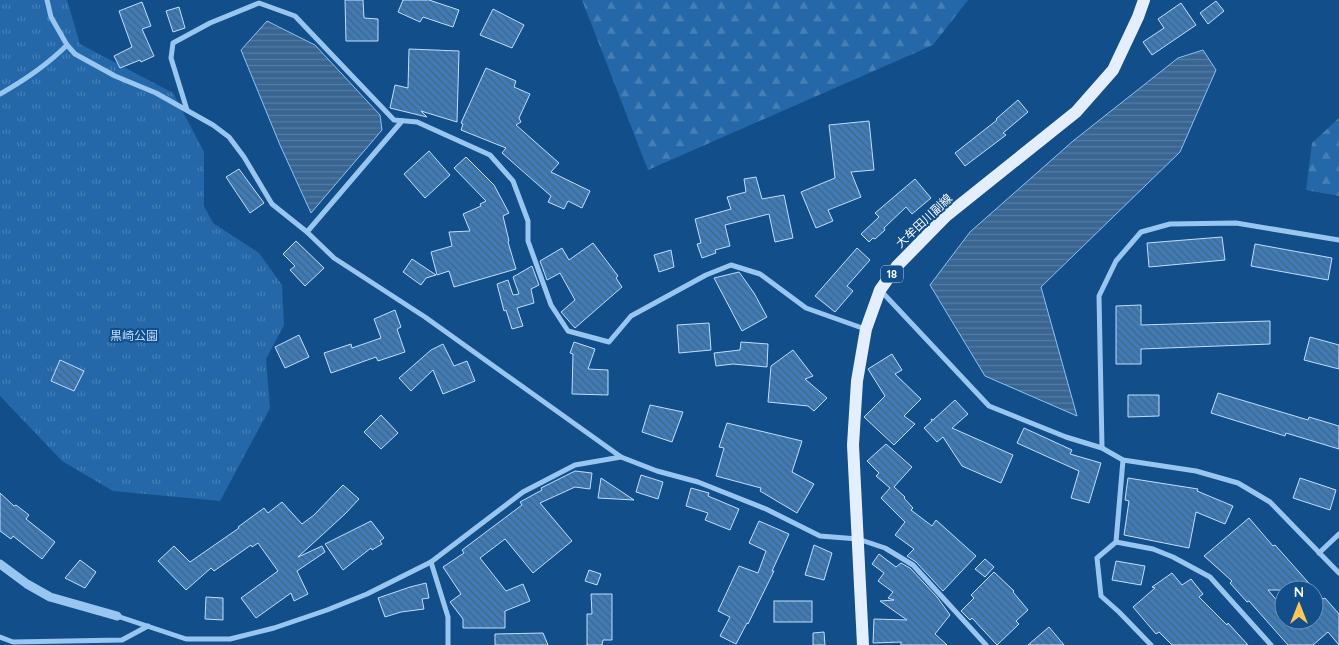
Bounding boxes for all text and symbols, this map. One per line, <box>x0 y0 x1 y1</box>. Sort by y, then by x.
street label: 大牟田川副線 <box>892 191 955 251</box>
road number: 18 <box>881 266 903 282</box>
park label: 黒崎公園 <box>110 328 158 343</box>
north arrow <box>1274 580 1324 630</box>
text: N <box>1294 583 1304 601</box>

